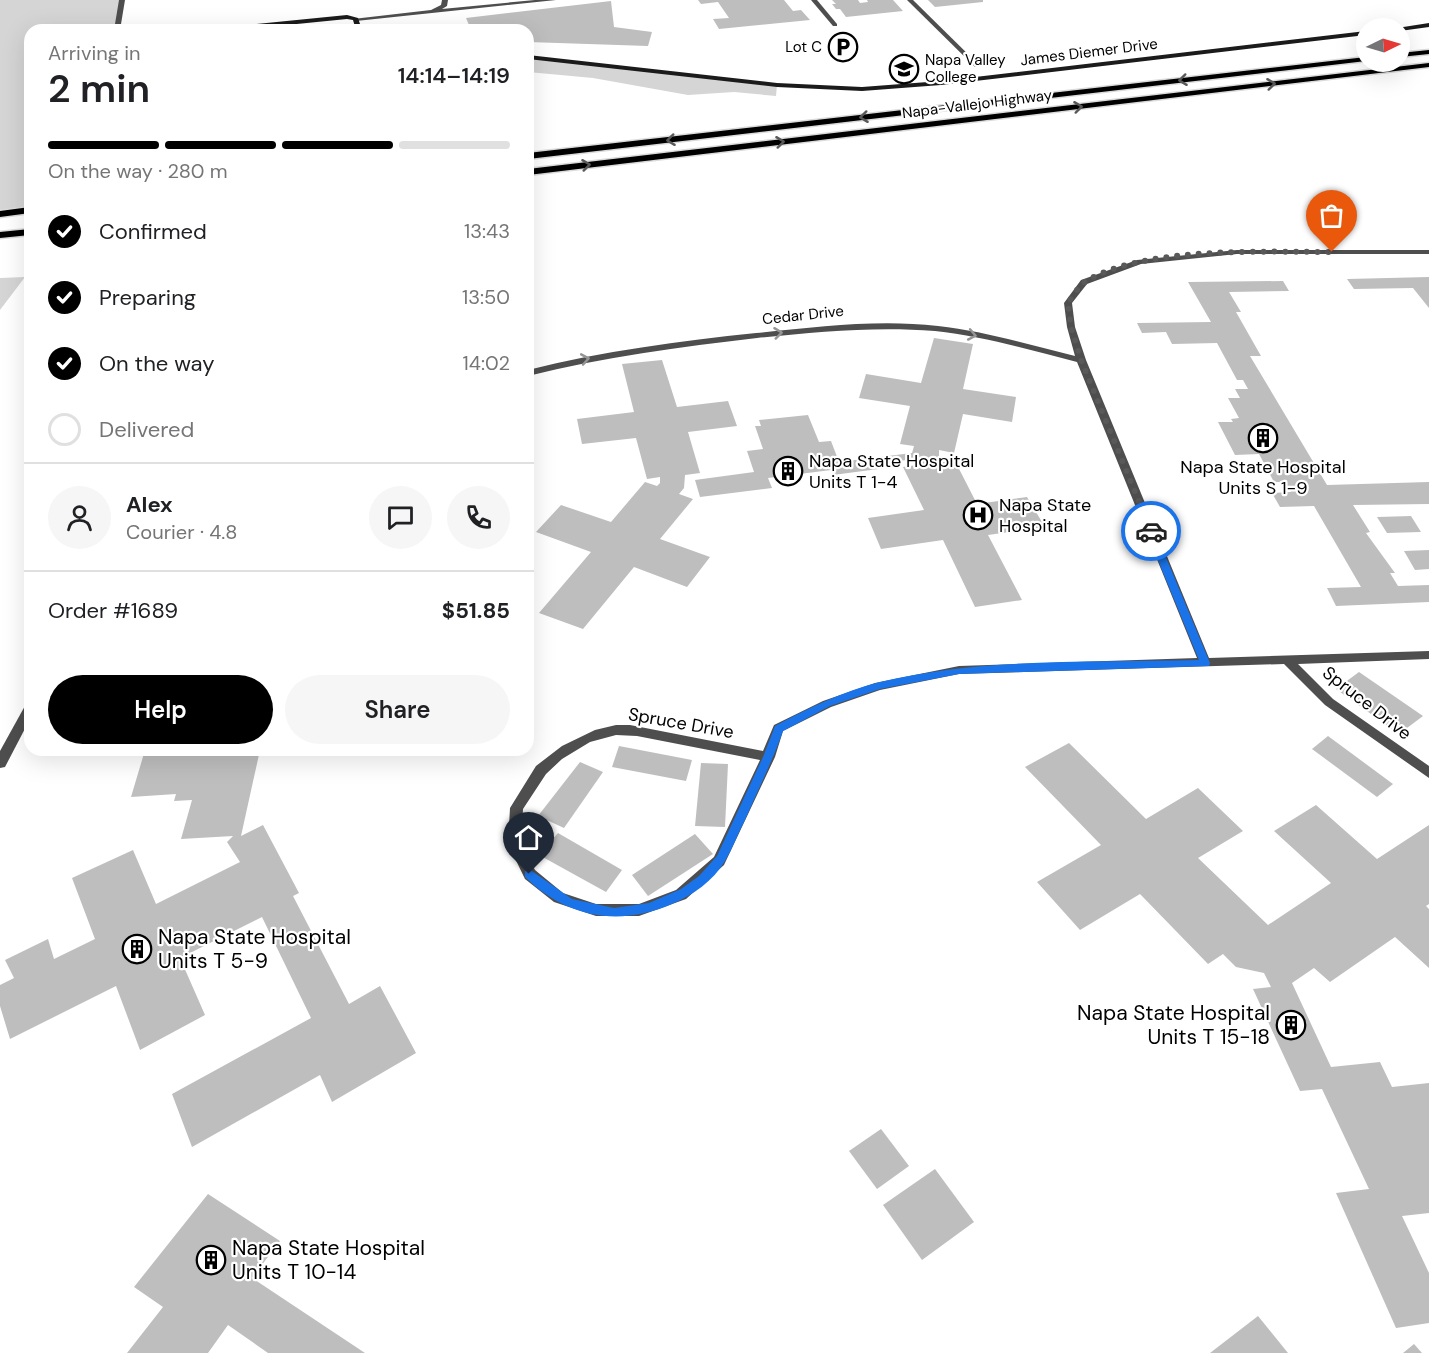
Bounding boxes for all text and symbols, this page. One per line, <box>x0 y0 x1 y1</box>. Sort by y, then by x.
north arrow <box>1356 18 1410 72</box>
map controls <box>1356 18 1410 72</box>
parking icon: Lot C <box>827 31 859 63</box>
street label: James Diemer Drive <box>1019 34 1159 70</box>
place label: Lot C <box>785 37 822 57</box>
text: Arriving in <box>48 40 140 66</box>
place label: Napa Valley College <box>925 50 1006 87</box>
school or university icon: Napa Valley College <box>888 53 920 85</box>
text: 14:14–14:19 <box>398 61 510 90</box>
text: 2 min <box>48 63 150 114</box>
one-way arrow <box>1179 73 1188 86</box>
one-way arrow <box>1267 78 1276 91</box>
street label: Napa-Vallejo Highway <box>901 85 1054 123</box>
one-way arrow <box>1073 101 1082 114</box>
one-way arrow <box>860 110 869 123</box>
one-way arrow <box>666 133 675 145</box>
one-way arrow <box>775 136 784 149</box>
text: On the way · 280 m <box>48 158 228 184</box>
one-way arrow <box>582 159 591 172</box>
pin <box>1306 190 1357 252</box>
icon: bag <box>1315 199 1348 232</box>
icon: check <box>48 215 81 248</box>
text: Confirmed <box>99 217 207 246</box>
text: 13:43 <box>464 218 510 244</box>
icon: check <box>48 281 81 314</box>
text: Preparing <box>99 283 196 312</box>
text: 13:50 <box>462 284 510 310</box>
street label: Cedar Drive <box>761 301 845 329</box>
one-way arrow <box>967 327 977 340</box>
one-way arrow <box>774 328 783 340</box>
icon: check <box>48 347 81 380</box>
text: On the way <box>99 349 214 378</box>
text: 14:02 <box>463 350 510 376</box>
one-way arrow <box>580 354 590 366</box>
text: Delivered <box>99 415 194 444</box>
building icon: Napa State Hospital Units S 1-9 <box>1247 422 1279 454</box>
place label: Napa State Hospital Units T 1-4 <box>809 449 974 494</box>
building icon: Napa State Hospital Units T 1-4 <box>772 455 804 487</box>
place label: Napa State Hospital Units S 1-9 <box>1180 455 1346 500</box>
button: person <box>48 486 111 549</box>
button: chat <box>369 486 432 549</box>
button: phone <box>447 486 510 549</box>
text: Alex <box>126 490 173 519</box>
place label: Napa State Hospital <box>999 493 1091 538</box>
hospital icon: Napa State Hospital <box>962 499 994 531</box>
courier <box>1121 501 1181 561</box>
icon: car <box>1135 515 1168 548</box>
text: Courier · 4.8 <box>126 519 237 545</box>
text: Order #1689 <box>48 596 178 625</box>
text: $51.85 <box>442 596 510 625</box>
street label: Spruce Drive <box>1318 661 1416 745</box>
button: Help <box>48 675 273 744</box>
button: Share <box>285 675 510 744</box>
street label: Spruce Drive <box>626 702 736 744</box>
pin <box>503 812 554 874</box>
icon: home <box>512 821 545 854</box>
place label: Napa State Hospital Units T 5-9 <box>158 923 351 975</box>
building icon: Napa State Hospital Units T 5-9 <box>121 933 153 965</box>
place label: Napa State Hospital Units T 15-18 <box>1077 999 1270 1051</box>
building icon: Napa State Hospital Units T 15-18 <box>1275 1009 1307 1041</box>
place label: Napa State Hospital Units T 10-14 <box>232 1234 425 1286</box>
building icon: Napa State Hospital Units T 10-14 <box>195 1244 227 1276</box>

